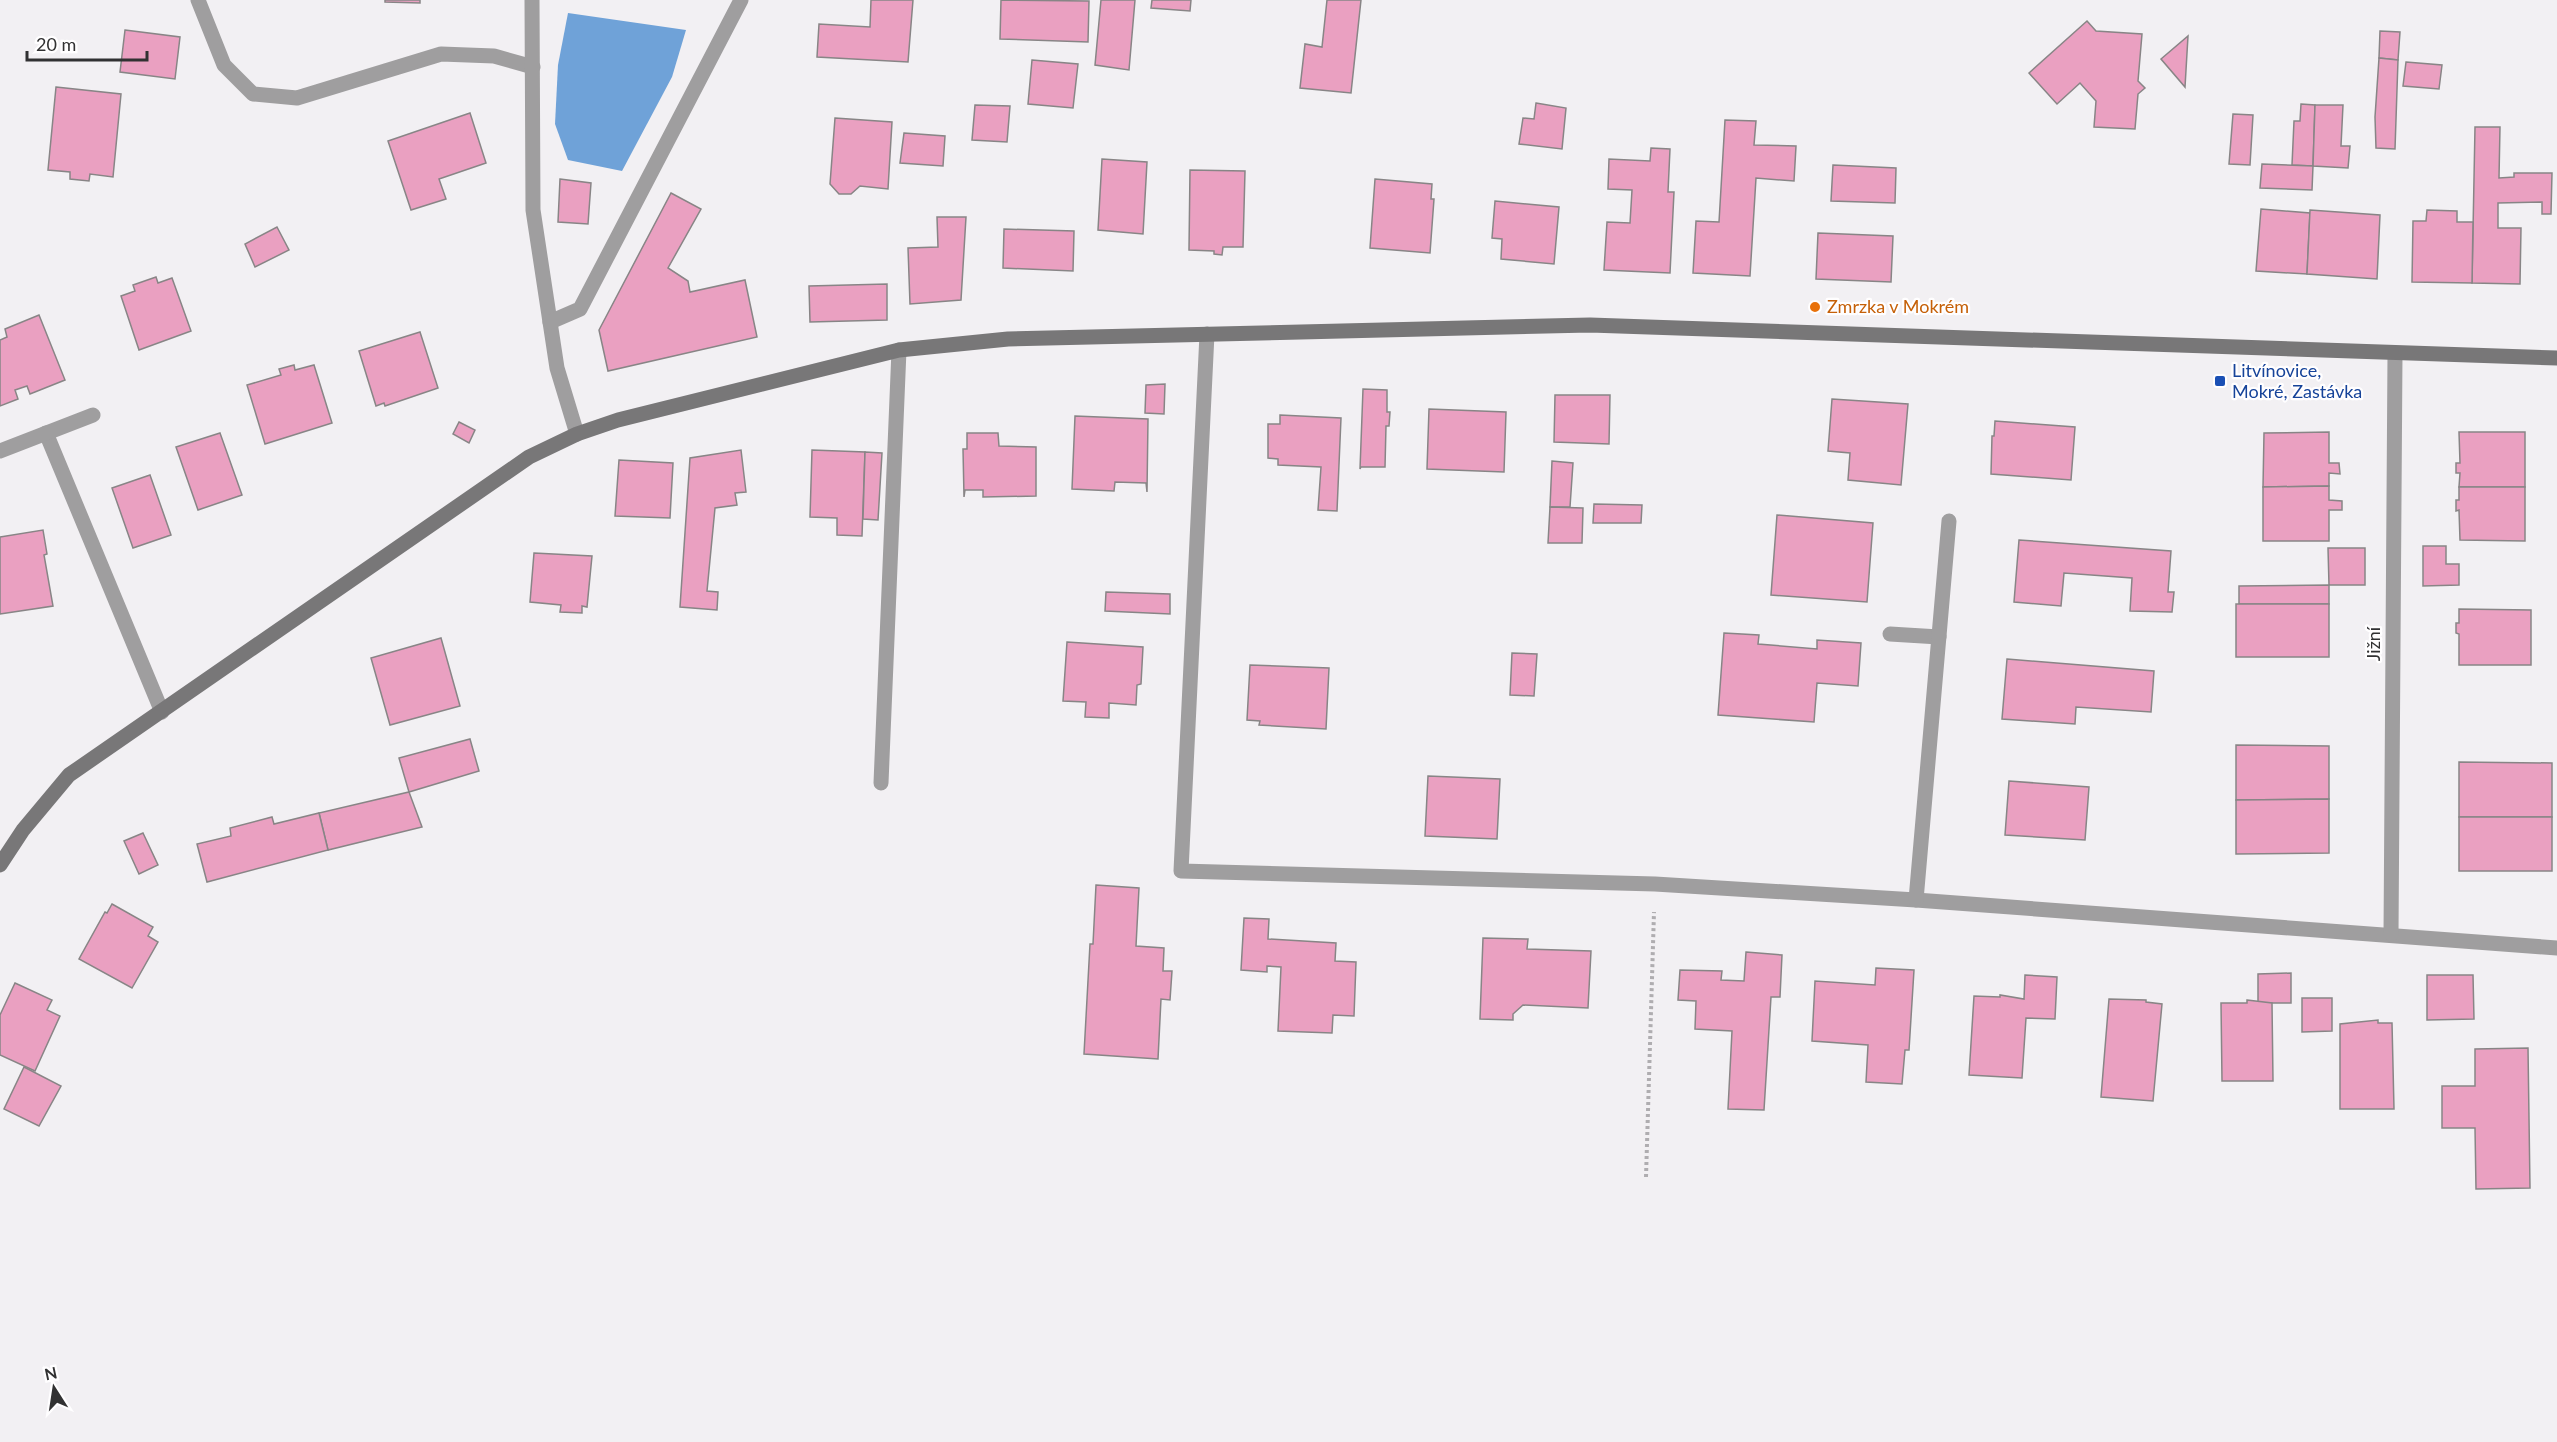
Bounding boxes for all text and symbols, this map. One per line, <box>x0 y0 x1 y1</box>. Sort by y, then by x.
scale bar <box>27 24 147 62</box>
text: 20 m <box>36 33 76 55</box>
place label: Zmrzka v Mokrém <box>1827 295 1969 317</box>
marker: Zmrzka v Mokrém <box>1808 300 1822 314</box>
place label: Litvínovice, Mokré, Zastávka <box>2232 359 2362 402</box>
marker: Litvínovice, Mokré, Zastávka <box>2213 374 2227 388</box>
street label: Jižní <box>2362 626 2384 661</box>
north arrow <box>24 1358 84 1418</box>
text: N <box>43 1362 59 1383</box>

